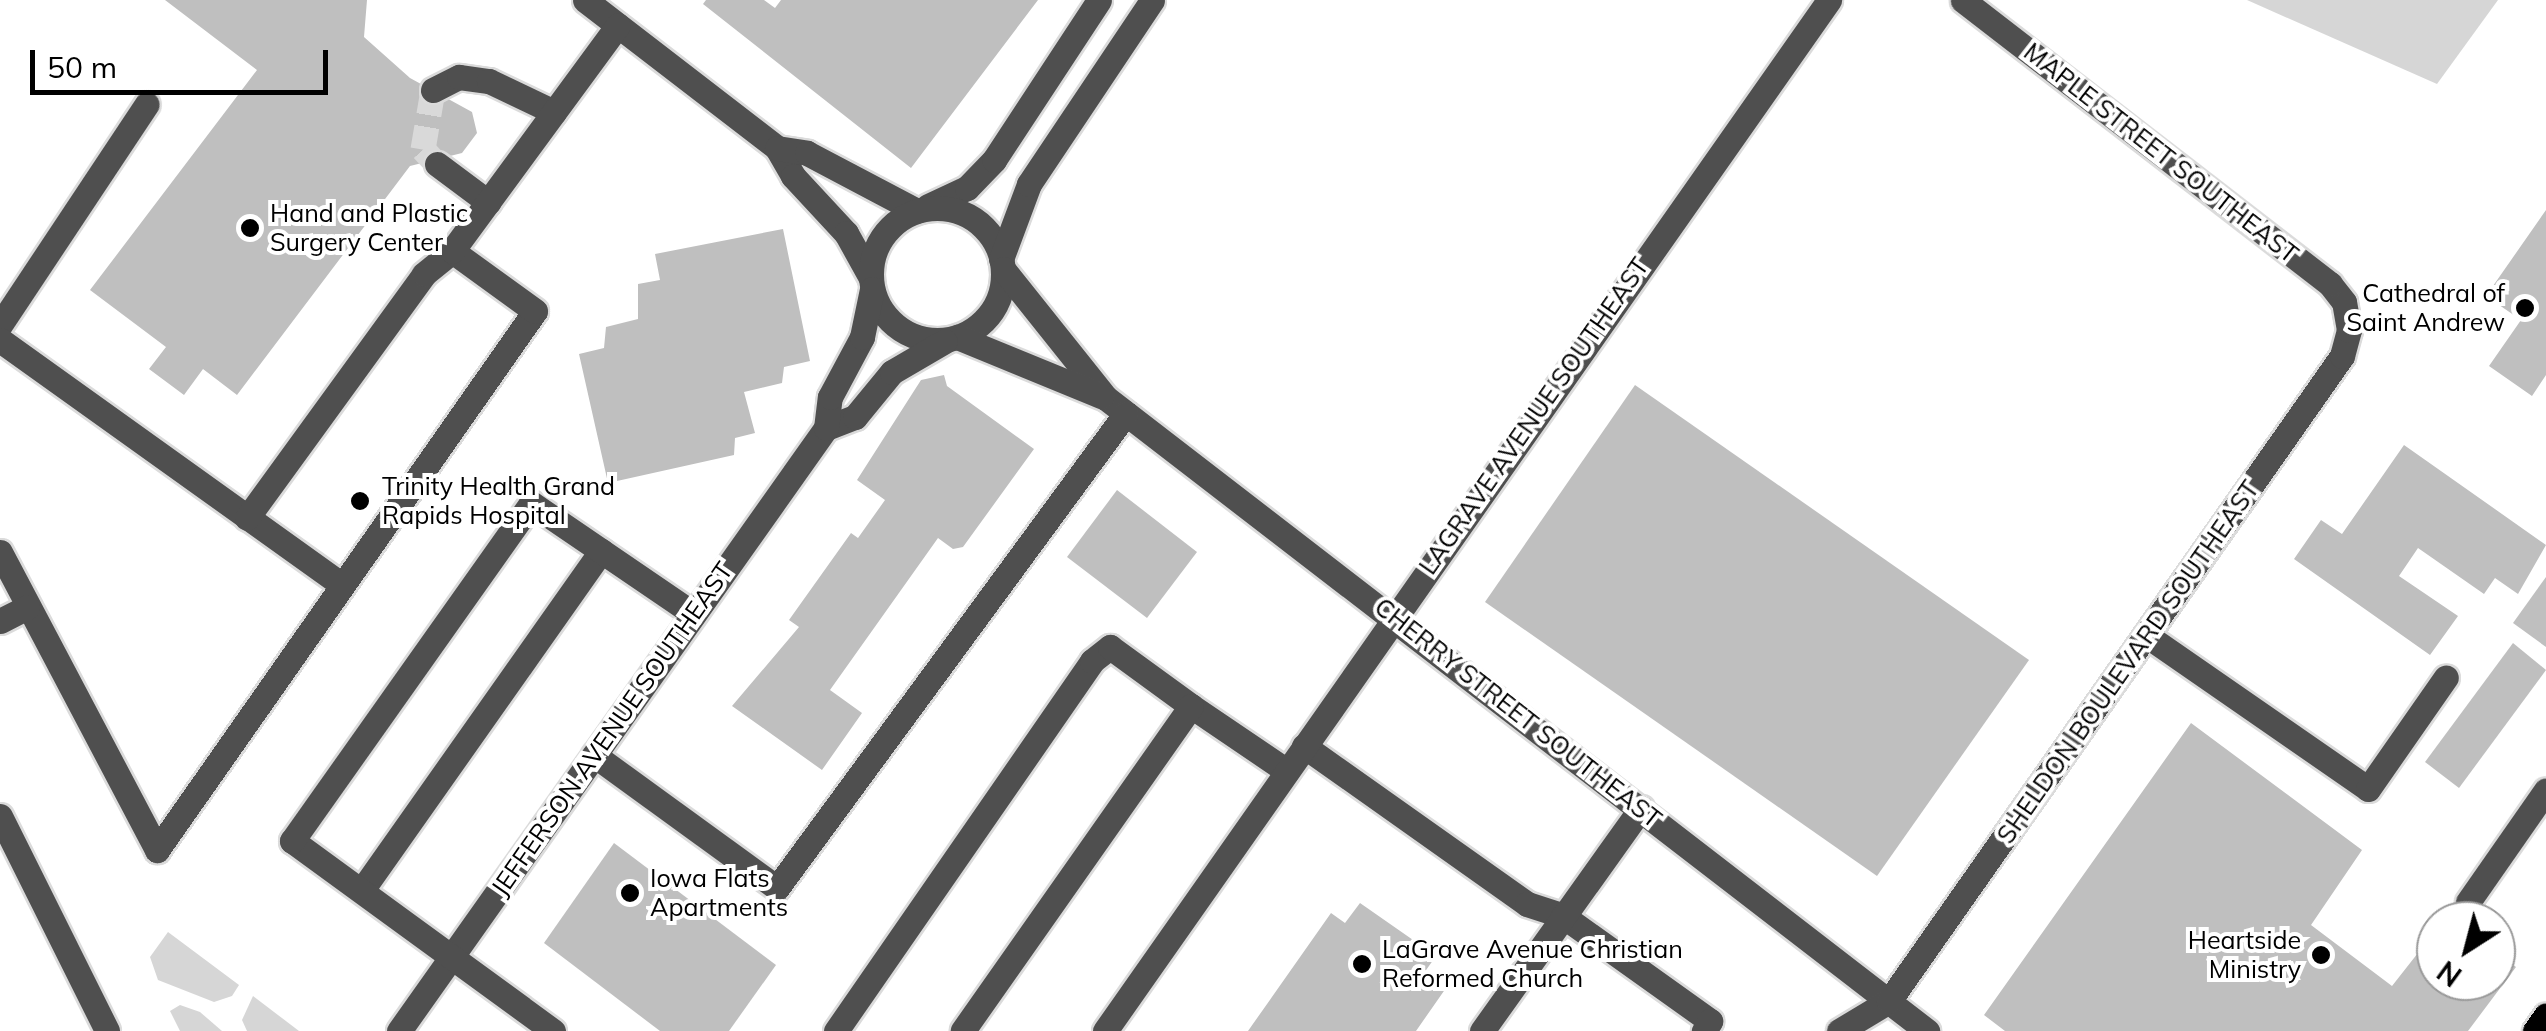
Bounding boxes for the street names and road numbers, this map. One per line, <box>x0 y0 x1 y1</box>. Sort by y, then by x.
street label: MAPLE STREET SOUTHEAST <box>2018 37 2304 269</box>
street label: LAGRAVE AVENUE SOUTHEAST <box>1413 252 1655 580</box>
street label: SHELDON BOULEVARD SOUTHEAST <box>1991 475 2265 849</box>
street label: JEFFERSON AVENUE SOUTHEAST <box>485 556 739 902</box>
street label: CHERRY STREET SOUTHEAST <box>1369 592 1667 834</box>

